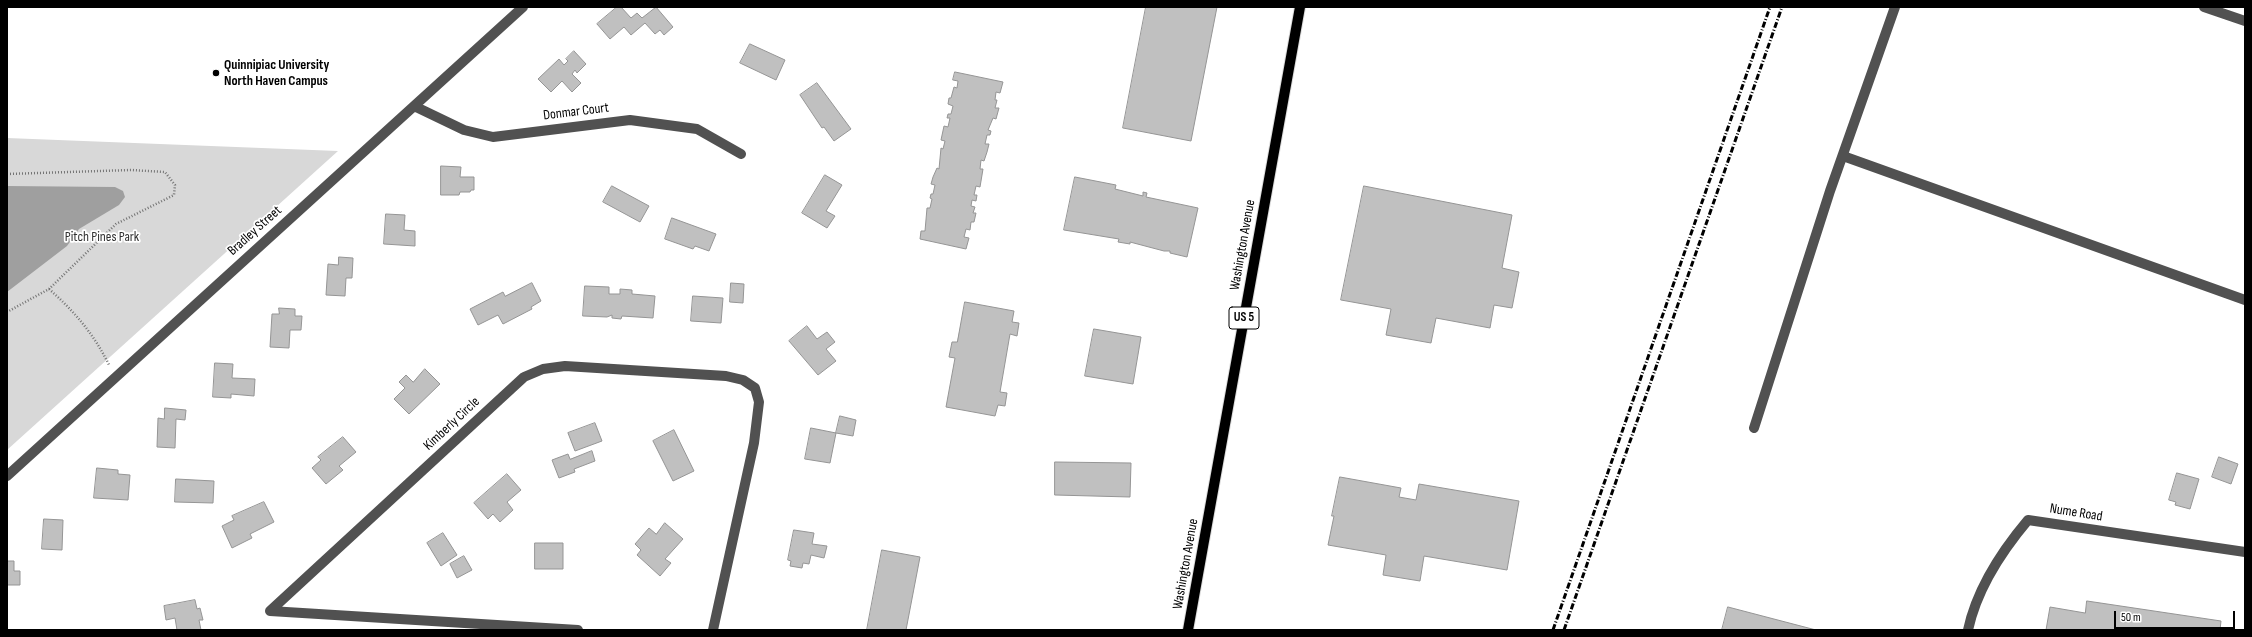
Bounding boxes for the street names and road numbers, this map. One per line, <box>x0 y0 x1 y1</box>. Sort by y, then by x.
street label: Donmar Court <box>542 100 610 124</box>
street label: Washington Avenue <box>1227 198 1259 292</box>
street label: Bradley Street <box>225 202 285 260</box>
road number: US 5 <box>1229 307 1259 329</box>
street label: Kimberly Circle <box>420 394 484 454</box>
street label: Nume Road <box>2048 501 2104 525</box>
street label: Washington Avenue <box>1170 517 1202 611</box>

